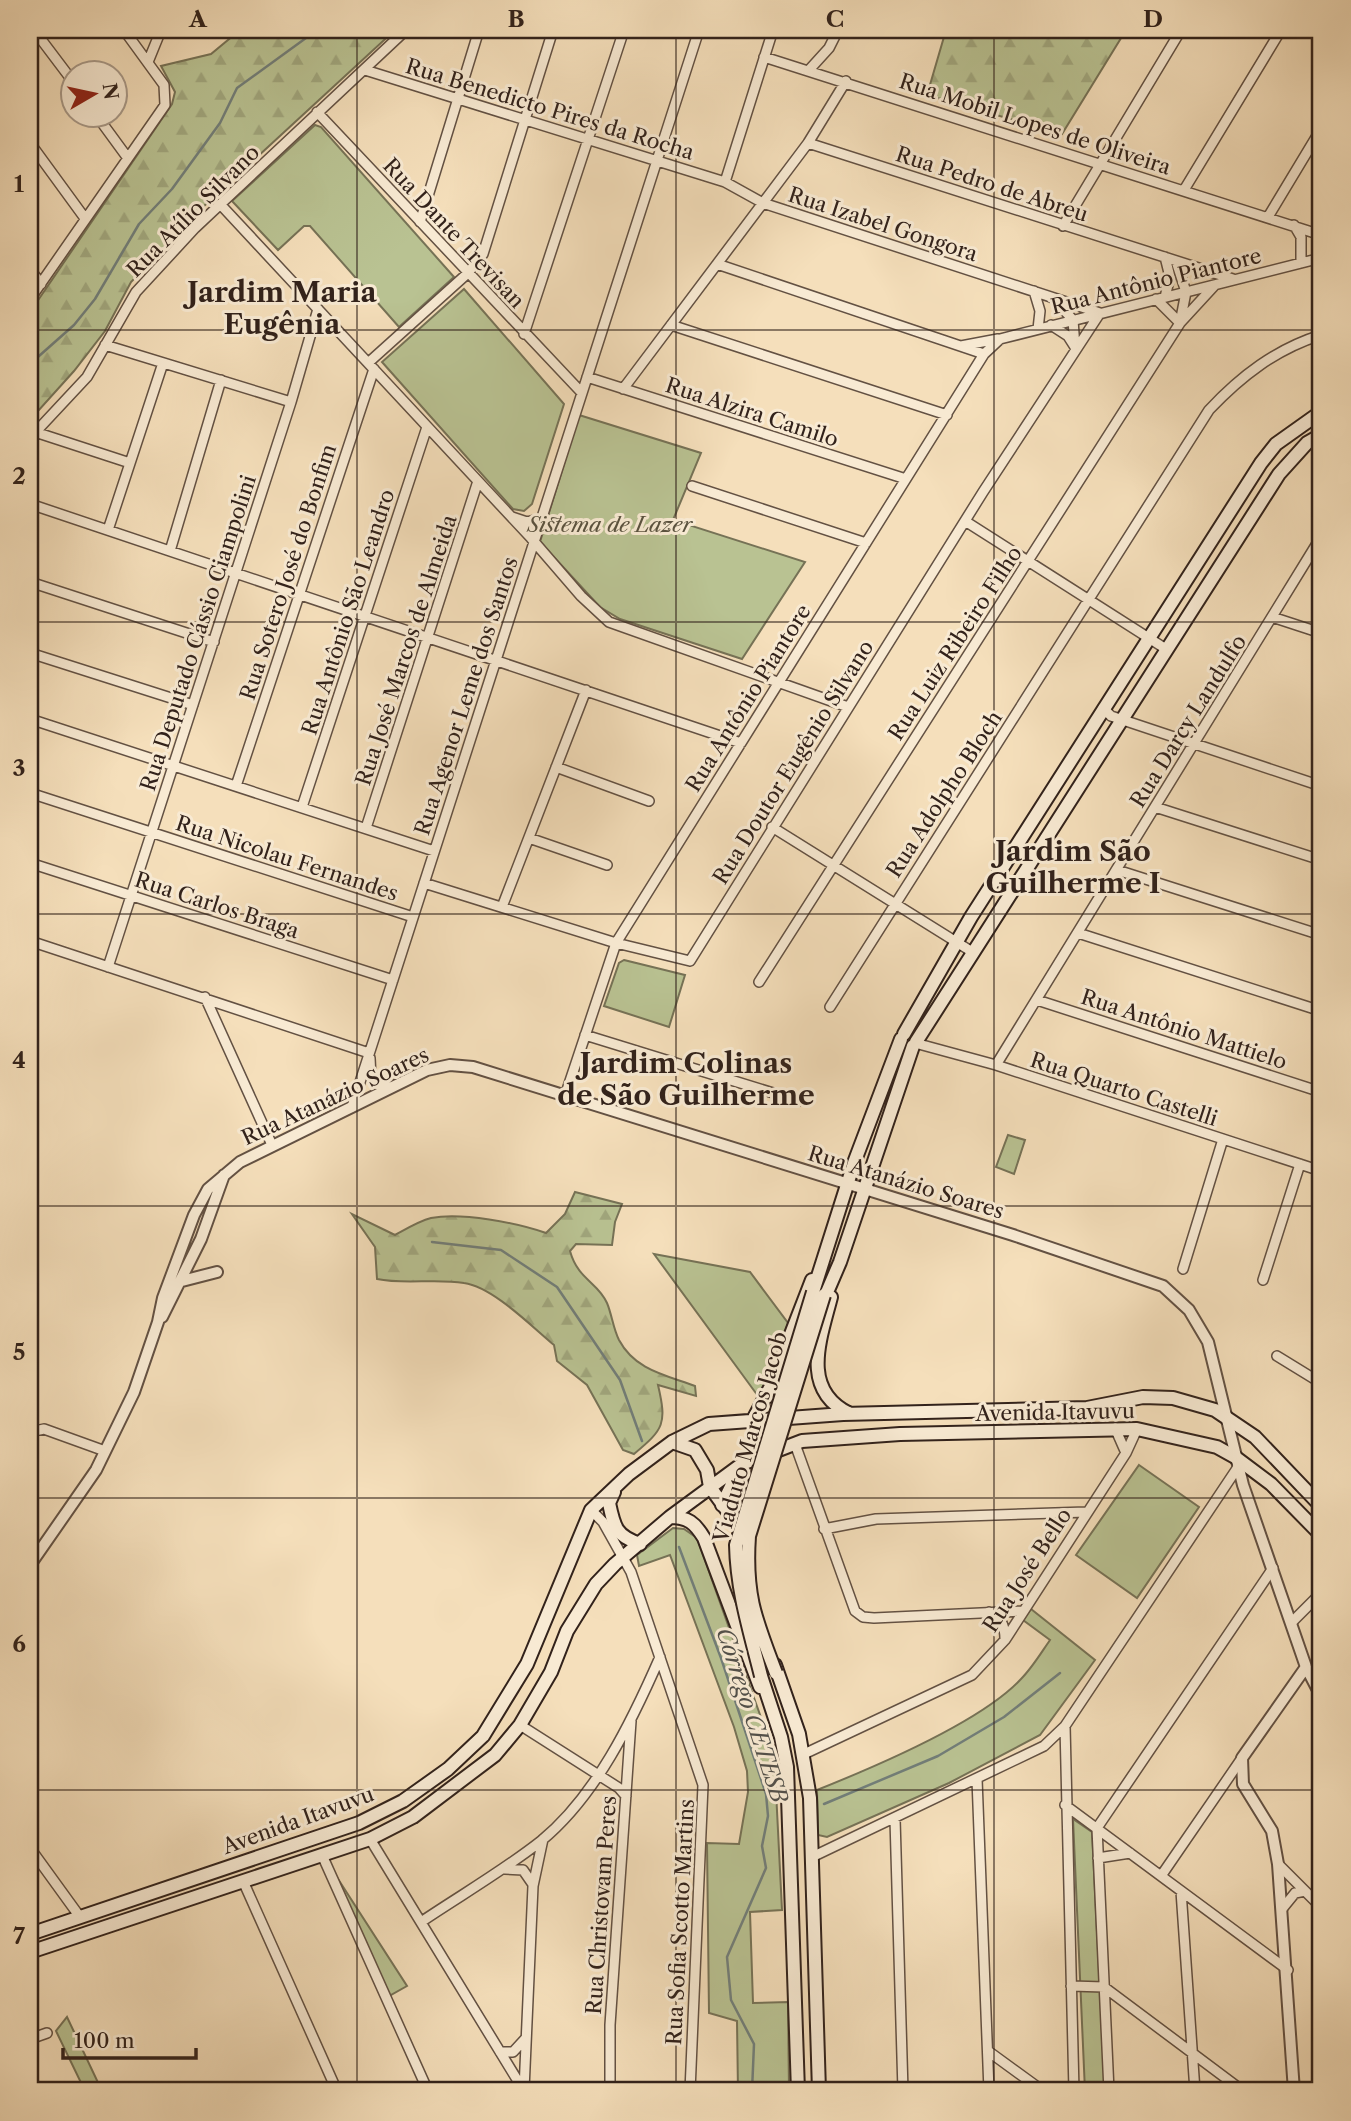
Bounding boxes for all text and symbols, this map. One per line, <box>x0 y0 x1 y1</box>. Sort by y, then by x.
text: A <box>188 5 208 33</box>
text: B <box>507 5 525 33</box>
text: C <box>826 5 844 33</box>
text: D <box>1143 5 1163 33</box>
street label: Rua Benedicto Pires da Rocha <box>403 53 698 165</box>
north arrow <box>60 60 130 130</box>
street label: Rua Mobil Lopes de Oliveira <box>896 68 1175 180</box>
text: N <box>98 81 123 101</box>
street label: Rua Atílio Silvano <box>122 140 264 282</box>
street label: Rua Pedro de Abreu <box>893 141 1091 227</box>
street label: Rua Dante Trevisan <box>378 153 530 313</box>
text: 1 <box>14 170 25 198</box>
street label: Rua Izabel Gongora <box>785 182 982 267</box>
street label: Rua Antônio Piantore <box>1048 243 1264 319</box>
district label: Jardim Maria Eugênia <box>182 275 378 341</box>
street label: Rua Alzira Camilo <box>662 372 842 452</box>
street label: Rua Sotero José do Bonfim <box>235 440 341 703</box>
text: 2 <box>12 462 26 490</box>
street label: Rua Deputado Cássio Ciampolini <box>135 472 261 794</box>
street label: Rua Antônio São Leandro <box>296 486 400 738</box>
street label: Rua José Marcos de Almeida <box>350 511 462 789</box>
park label: Sistema de Lazer <box>526 512 694 537</box>
street label: Rua Luiz Ribeiro Filho <box>883 541 1027 745</box>
street label: Rua Agenor Leme dos Santos <box>409 554 523 838</box>
street label: Rua Antônio Piantore <box>680 600 816 796</box>
street label: Rua Darcy Landulfo <box>1125 630 1251 812</box>
street label: Rua Doutor Eugênio Silvano <box>707 635 879 889</box>
street label: Rua Adolpho Bloch <box>881 706 1007 882</box>
text: 3 <box>13 754 26 782</box>
street label: Rua Nicolau Fernandes <box>173 810 401 906</box>
district label: Jardim São Guilherme I <box>985 834 1161 900</box>
street label: Rua Carlos Braga <box>132 867 303 944</box>
street label: Rua Antônio Mattielo <box>1078 984 1290 1074</box>
street label: Rua Atanázio Soares <box>237 1042 433 1150</box>
text: 4 <box>12 1046 26 1074</box>
district label: Jardim Colinas de São Guilherme <box>557 1046 815 1112</box>
street label: Rua Quarto Castelli <box>1027 1047 1221 1131</box>
street label: Rua Atanázio Soares <box>805 1140 1007 1224</box>
street label: Viaduto Marcos Jacob <box>708 1329 792 1546</box>
text: 5 <box>13 1338 25 1366</box>
street label: Avenida Itavuvu <box>974 1398 1135 1426</box>
street label: Rua José Bello <box>978 1503 1076 1637</box>
water label: Córrego CETESB <box>711 1624 794 1807</box>
text: 6 <box>12 1630 26 1658</box>
street label: Avenida Itavuvu <box>218 1781 377 1859</box>
street label: Rua Christovam Peres <box>581 1795 621 2015</box>
street label: Rua Sofia Scotto Martins <box>661 1798 699 2046</box>
text: 7 <box>13 1922 25 1950</box>
scale bar <box>63 2016 196 2060</box>
text: 100 m <box>74 2028 135 2053</box>

